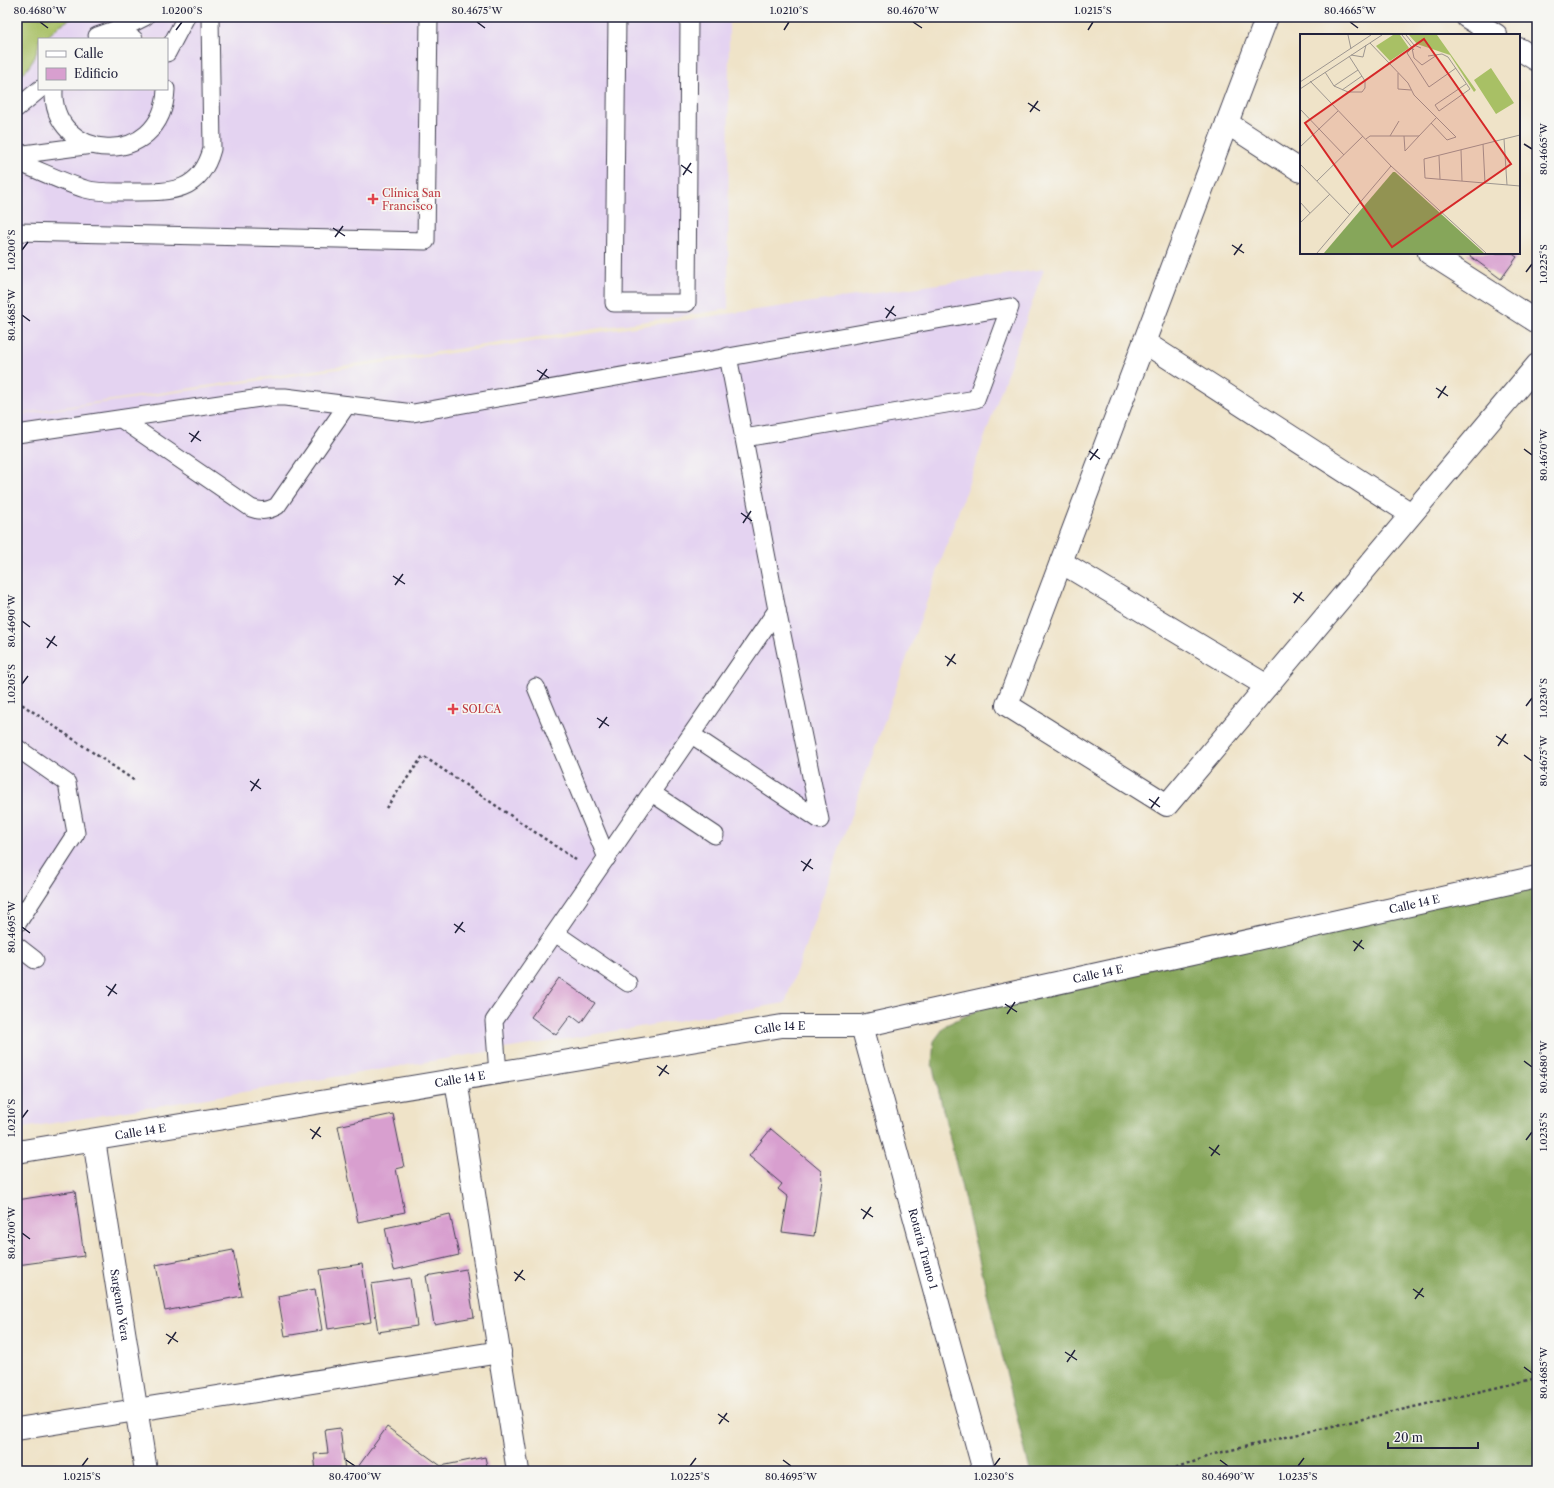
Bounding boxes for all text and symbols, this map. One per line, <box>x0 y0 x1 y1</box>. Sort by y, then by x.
text: 80.4680°W <box>14 4 67 17</box>
text: 1.0200°S <box>162 4 202 17</box>
text: 80.4675°W <box>452 4 503 17</box>
text: 1.0210°S <box>770 4 808 17</box>
text: 80.4670°W <box>887 4 940 17</box>
text: 1.0215°S <box>1074 4 1112 17</box>
text: 80.4665°W <box>1324 4 1377 17</box>
inset map <box>1300 34 1520 254</box>
legend <box>38 38 168 90</box>
text: Calle <box>74 46 104 61</box>
text: Edificio <box>74 66 118 81</box>
text: 80.4665°W <box>1537 122 1550 175</box>
place label: Clínica San Francisco <box>382 186 441 213</box>
marker: Clínica San Francisco <box>367 193 379 205</box>
text: 1.0200°S <box>5 230 18 270</box>
text: 1.0225°S <box>1537 244 1550 284</box>
text: 80.4685°W <box>5 288 18 341</box>
text: 80.4670°W <box>1537 428 1550 481</box>
text: 80.4690°W <box>5 594 18 647</box>
text: 1.0205°S <box>5 664 18 704</box>
text: 1.0230°S <box>1537 678 1550 718</box>
place label: SOLCA <box>462 702 502 716</box>
marker: SOLCA <box>447 703 459 715</box>
text: 80.4675°W <box>1537 735 1550 786</box>
street label: Calle 14 E <box>1388 892 1441 916</box>
text: 80.4695°W <box>5 900 18 953</box>
street label: Calle 14 E <box>1071 961 1125 986</box>
street label: Calle 14 E <box>753 1019 806 1037</box>
text: 80.4680°W <box>1537 1040 1550 1093</box>
street label: Calle 14 E <box>433 1068 487 1090</box>
text: 1.0210°S <box>5 1099 18 1137</box>
text: 1.0235°S <box>1537 1112 1550 1152</box>
street label: Calle 14 E <box>114 1121 167 1143</box>
text: 80.4700°W <box>5 1206 18 1259</box>
street label: Rotaria Tramo 1 <box>905 1207 941 1291</box>
street label: Sargento Vera <box>107 1268 132 1342</box>
text: 80.4685°W <box>1537 1346 1550 1399</box>
scale bar <box>1388 1424 1478 1450</box>
text: 20 m <box>1394 1430 1423 1445</box>
text: 1.0215°S <box>63 1470 101 1483</box>
text: 80.4700°W <box>329 1470 382 1483</box>
text: 1.0225°S <box>670 1470 710 1483</box>
text: 80.4695°W <box>765 1470 818 1483</box>
text: 1.0230°S <box>974 1470 1014 1483</box>
text: 80.4690°W <box>1202 1470 1255 1483</box>
text: 1.0235°S <box>1279 1470 1318 1483</box>

